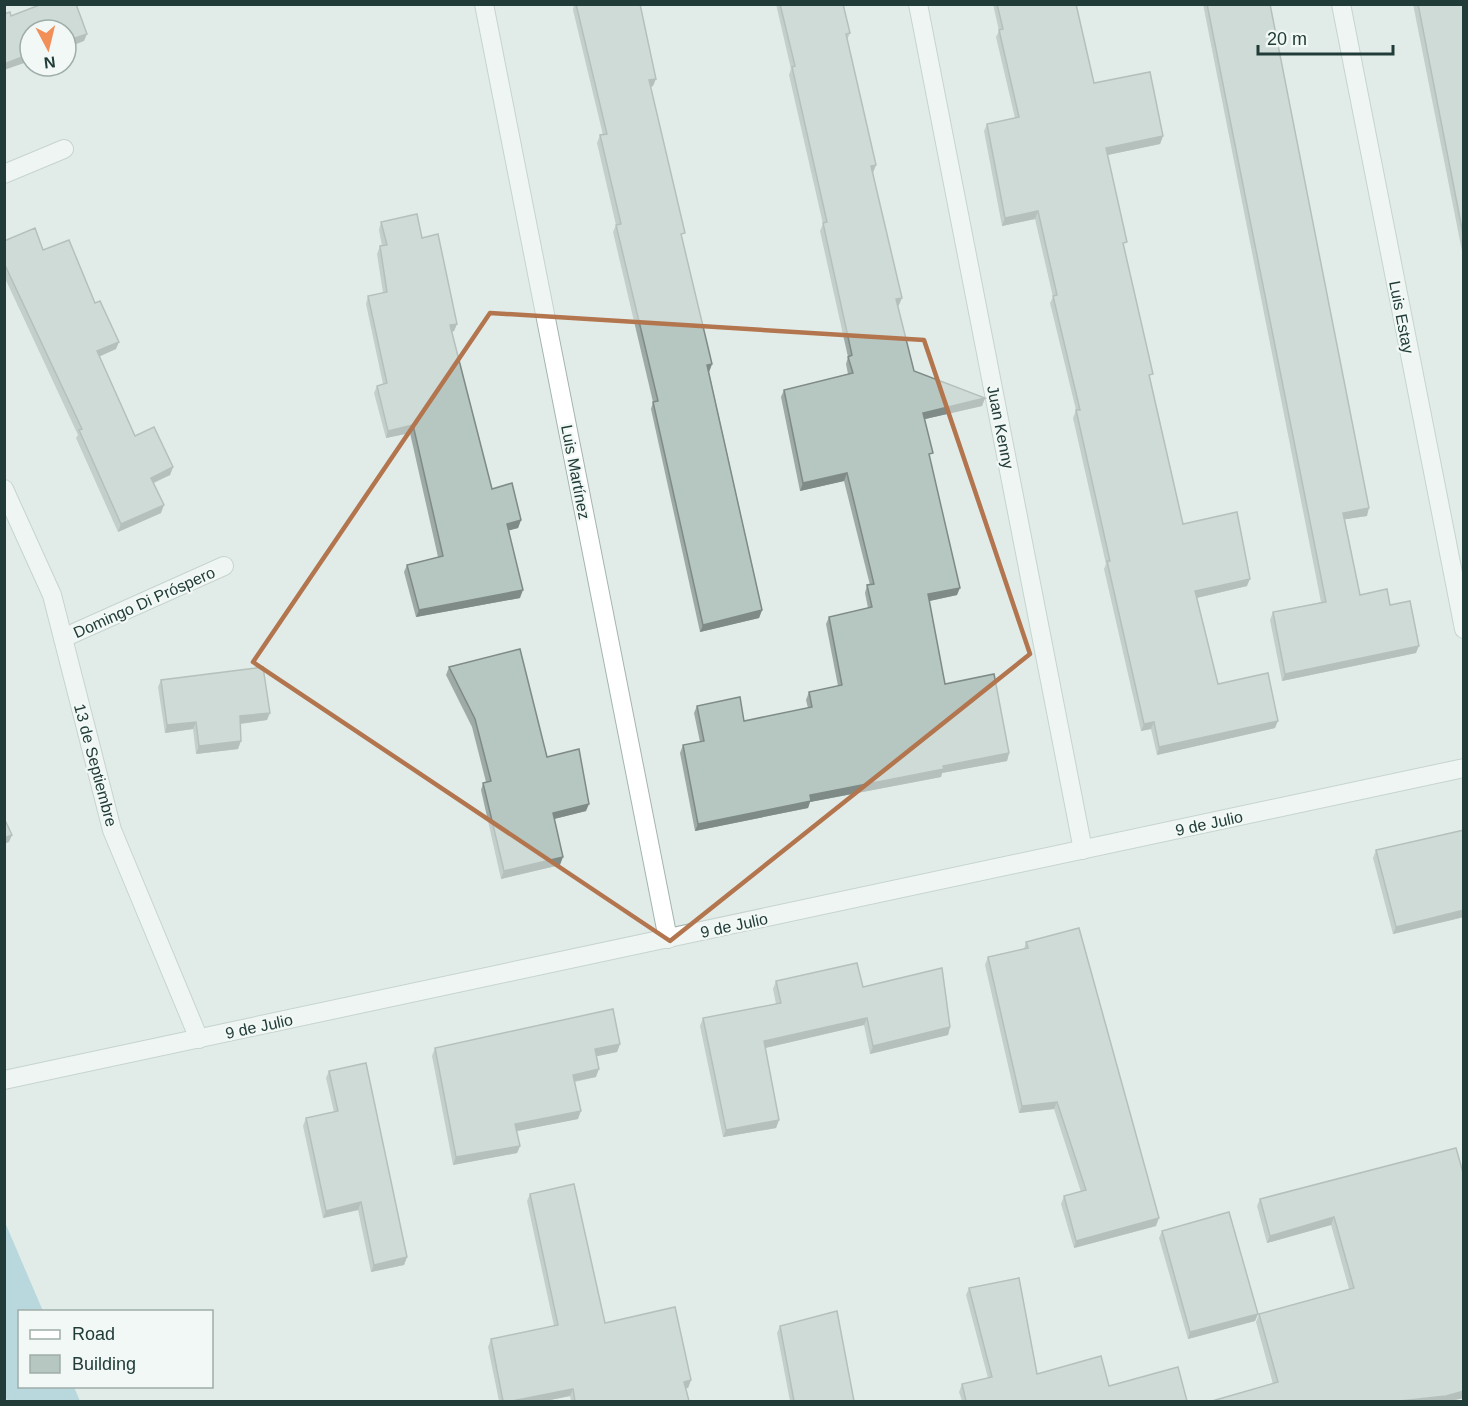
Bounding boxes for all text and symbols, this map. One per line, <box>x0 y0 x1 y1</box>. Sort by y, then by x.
north arrow <box>18 18 78 78</box>
scale bar <box>1258 18 1393 56</box>
text: 20 m <box>1267 29 1307 49</box>
text: N <box>43 53 57 72</box>
street label: Luis Estay <box>1386 279 1417 355</box>
street label: Juan Kenny <box>984 384 1017 470</box>
street label: Luis Martínez <box>558 423 593 521</box>
street label: Domingo Di Próspero <box>71 564 218 641</box>
street label: 13 de Septiembre <box>71 702 120 828</box>
street label: 9 de Julio <box>1174 808 1244 839</box>
street label: 9 de Julio <box>699 910 769 941</box>
street label: 9 de Julio <box>224 1011 294 1042</box>
legend <box>18 1310 213 1388</box>
text: Road <box>72 1324 115 1344</box>
text: Building <box>72 1354 136 1374</box>

